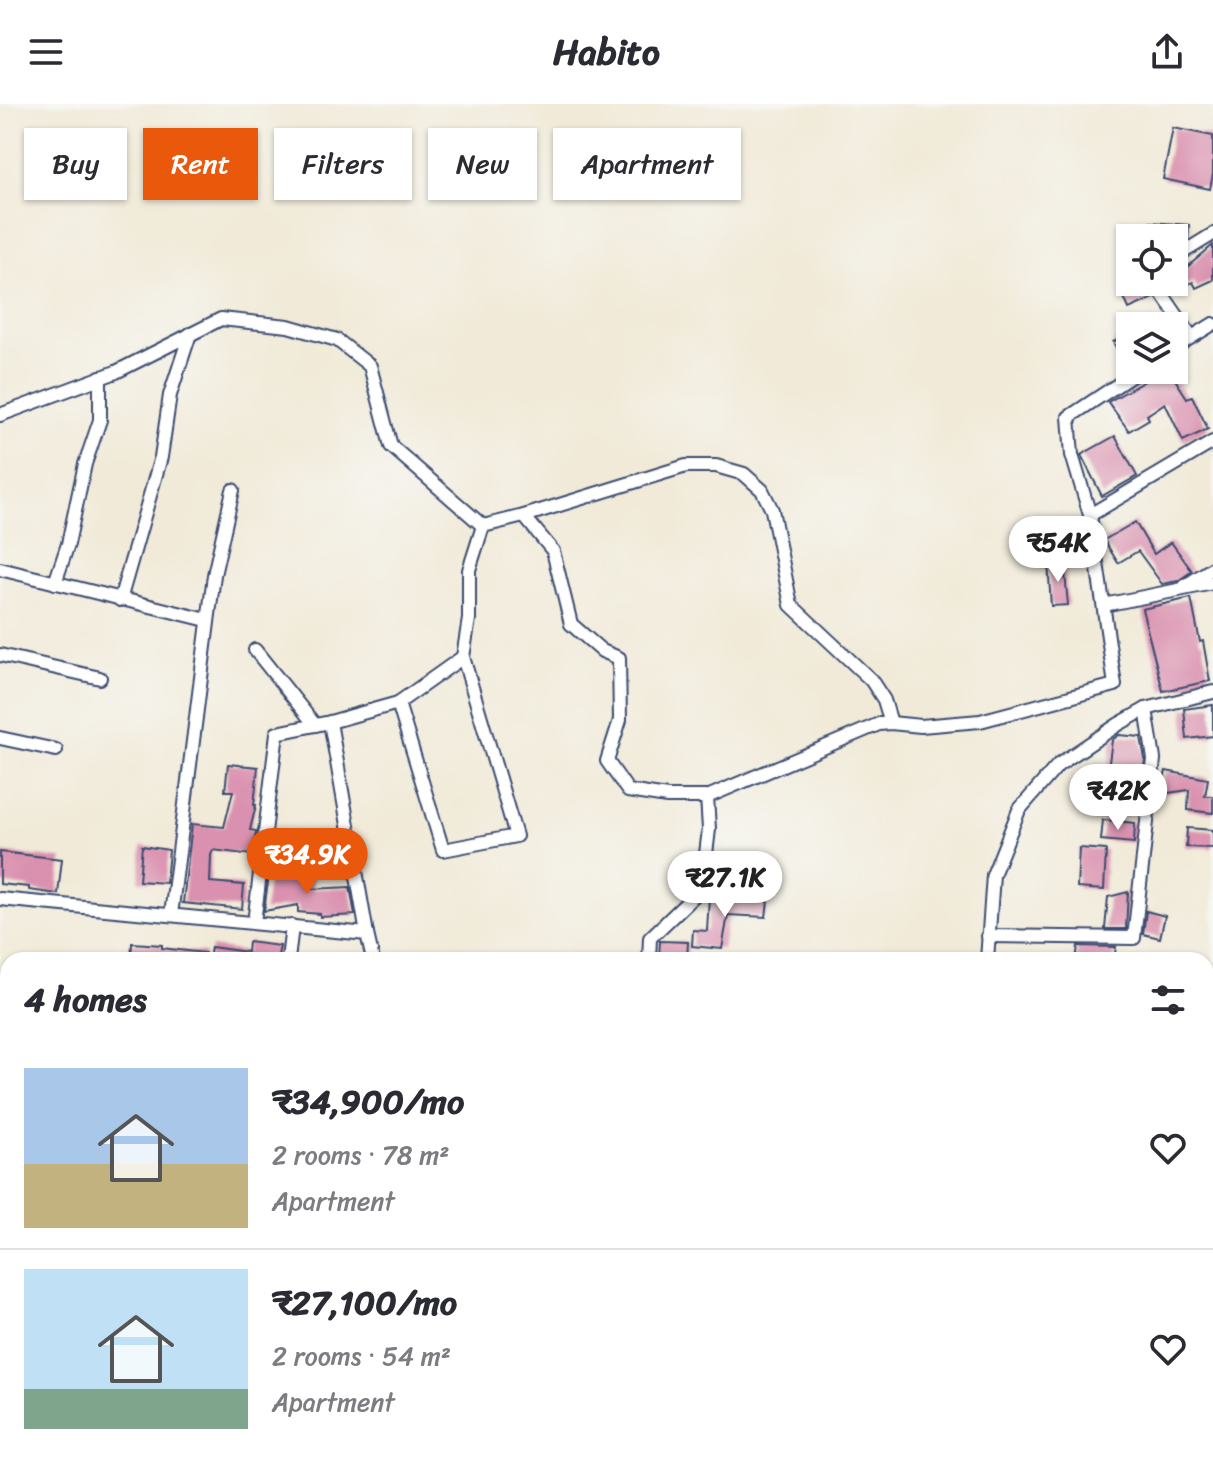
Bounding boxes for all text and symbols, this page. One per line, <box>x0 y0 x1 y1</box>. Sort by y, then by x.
text: Habito <box>553 20 660 84</box>
icon: menu <box>24 30 68 74</box>
icon: share <box>1145 30 1189 74</box>
chip: Buy <box>24 128 127 200</box>
chip: Rent <box>143 128 258 200</box>
chip: Filters <box>274 128 412 200</box>
chip: New <box>428 128 537 200</box>
chip: Apartment <box>553 128 741 200</box>
map controls <box>1116 224 1188 384</box>
button: locate <box>1116 224 1188 296</box>
button: layers <box>1116 312 1188 384</box>
pin: ₹54K <box>1011 516 1105 584</box>
text: ₹54K <box>1027 519 1089 565</box>
pin: ₹42K <box>1071 764 1165 832</box>
text: ₹42K <box>1087 767 1149 813</box>
pin: ₹34.9K <box>242 828 372 896</box>
text: ₹34.9K <box>265 831 349 877</box>
pin: ₹27.1K <box>660 851 790 919</box>
text: ₹27.1K <box>685 854 765 900</box>
text: 4 homes <box>24 970 147 1030</box>
icon: filters <box>1146 978 1190 1022</box>
text: ₹34,900/mo <box>272 1072 464 1132</box>
icon: home <box>88 1100 184 1196</box>
icon: heart <box>1146 1126 1190 1170</box>
text: 2 rooms · 78 m² <box>272 1132 449 1178</box>
text: Apartment <box>272 1178 395 1224</box>
text: ₹27,100/mo <box>272 1273 457 1333</box>
icon: home <box>88 1301 184 1397</box>
icon: heart <box>1146 1327 1190 1371</box>
text: 2 rooms · 54 m² <box>272 1333 451 1379</box>
text: Apartment <box>272 1379 395 1425</box>

